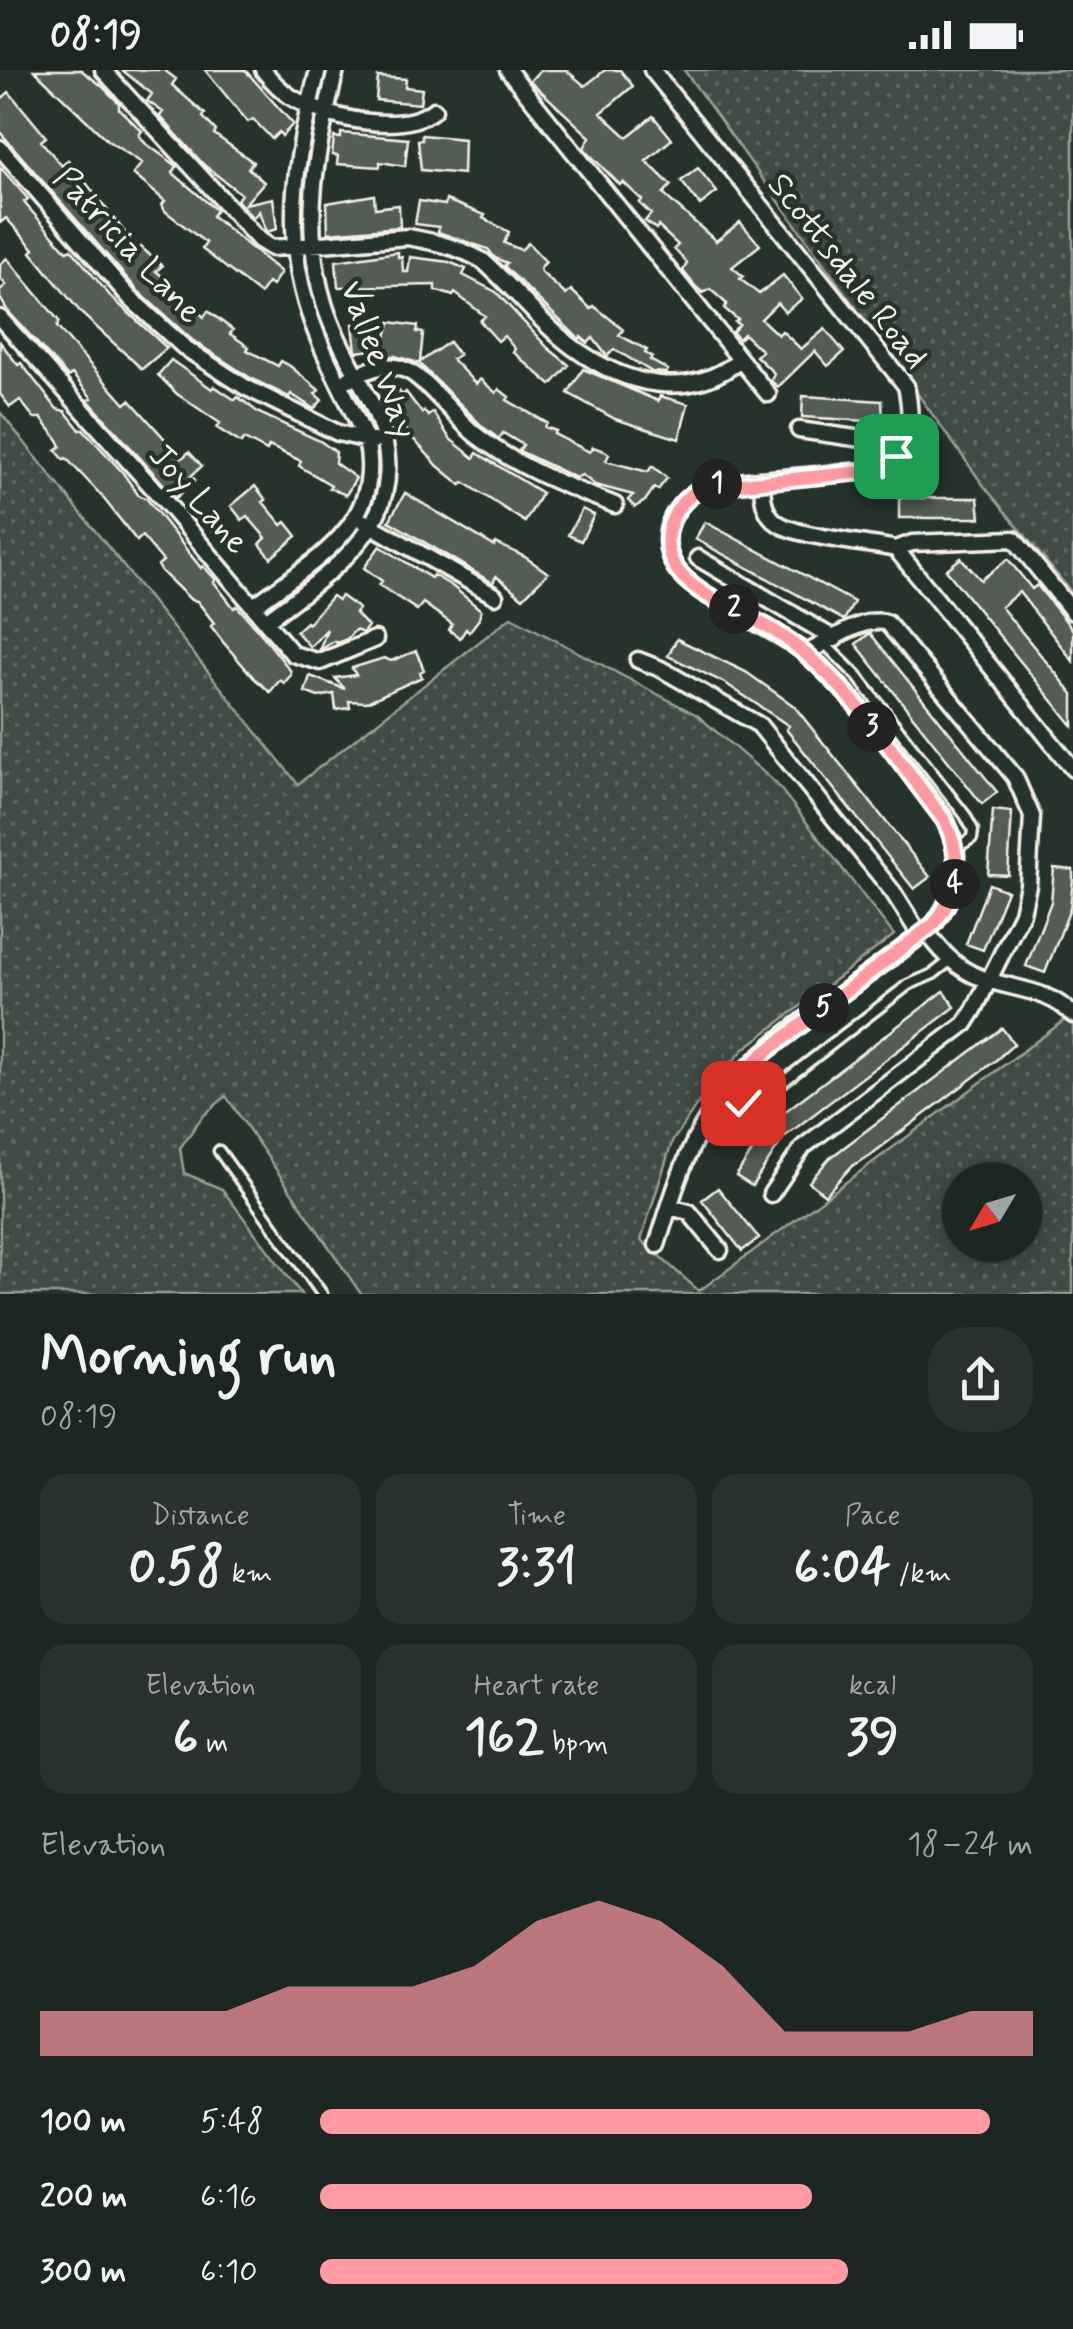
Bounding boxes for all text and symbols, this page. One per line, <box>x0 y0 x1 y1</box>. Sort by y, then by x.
text: 08:19 <box>50 11 142 60</box>
street label: Patricia Lane <box>43 157 212 334</box>
street label: Scottsdale Road <box>756 164 938 379</box>
street label: Vallee Way <box>328 274 428 445</box>
pin <box>854 414 939 499</box>
icon: arrive <box>869 429 924 484</box>
street label: Joy Lane <box>138 434 259 565</box>
pin: 1 <box>692 459 742 509</box>
text: 1 <box>711 465 723 502</box>
pin: 2 <box>709 584 759 634</box>
text: 2 <box>727 590 741 627</box>
pin: 3 <box>847 702 897 752</box>
text: 3 <box>866 708 878 745</box>
pin: 4 <box>930 859 980 909</box>
text: 4 <box>947 865 963 902</box>
pin: 5 <box>799 983 849 1033</box>
text: 5 <box>816 989 832 1026</box>
pin <box>701 1061 786 1146</box>
icon: check <box>716 1076 771 1131</box>
north arrow <box>942 1162 1042 1262</box>
map controls <box>942 1162 1042 1262</box>
text: Morning run <box>40 1322 337 1394</box>
button: share <box>928 1327 1033 1432</box>
text: 08:19 <box>40 1396 117 1438</box>
text: Distance <box>151 1498 250 1535</box>
text: Time <box>507 1498 566 1535</box>
text: Pace <box>845 1498 900 1535</box>
text: 0.58 <box>128 1535 224 1601</box>
text: 3:31 <box>496 1535 577 1601</box>
text: 6:04 <box>794 1535 891 1601</box>
text: km <box>224 1556 273 1593</box>
text: /km <box>891 1556 951 1593</box>
text: Elevation <box>145 1668 256 1705</box>
text: Heart rate <box>474 1668 599 1705</box>
text: kcal <box>849 1668 896 1705</box>
text: 6 <box>173 1705 198 1771</box>
text: 162 <box>465 1705 544 1771</box>
text: 39 <box>846 1705 899 1771</box>
text: m <box>198 1726 228 1763</box>
text: bpm <box>544 1726 608 1763</box>
text: Elevation <box>40 1824 166 1866</box>
text: 18–24 m <box>907 1824 1033 1866</box>
text: 100 m <box>40 2101 126 2143</box>
text: 5:48 <box>200 2101 264 2143</box>
text: 200 m <box>40 2176 127 2218</box>
text: 6:16 <box>200 2176 257 2218</box>
text: 300 m <box>40 2251 126 2293</box>
text: 6:10 <box>200 2251 258 2293</box>

